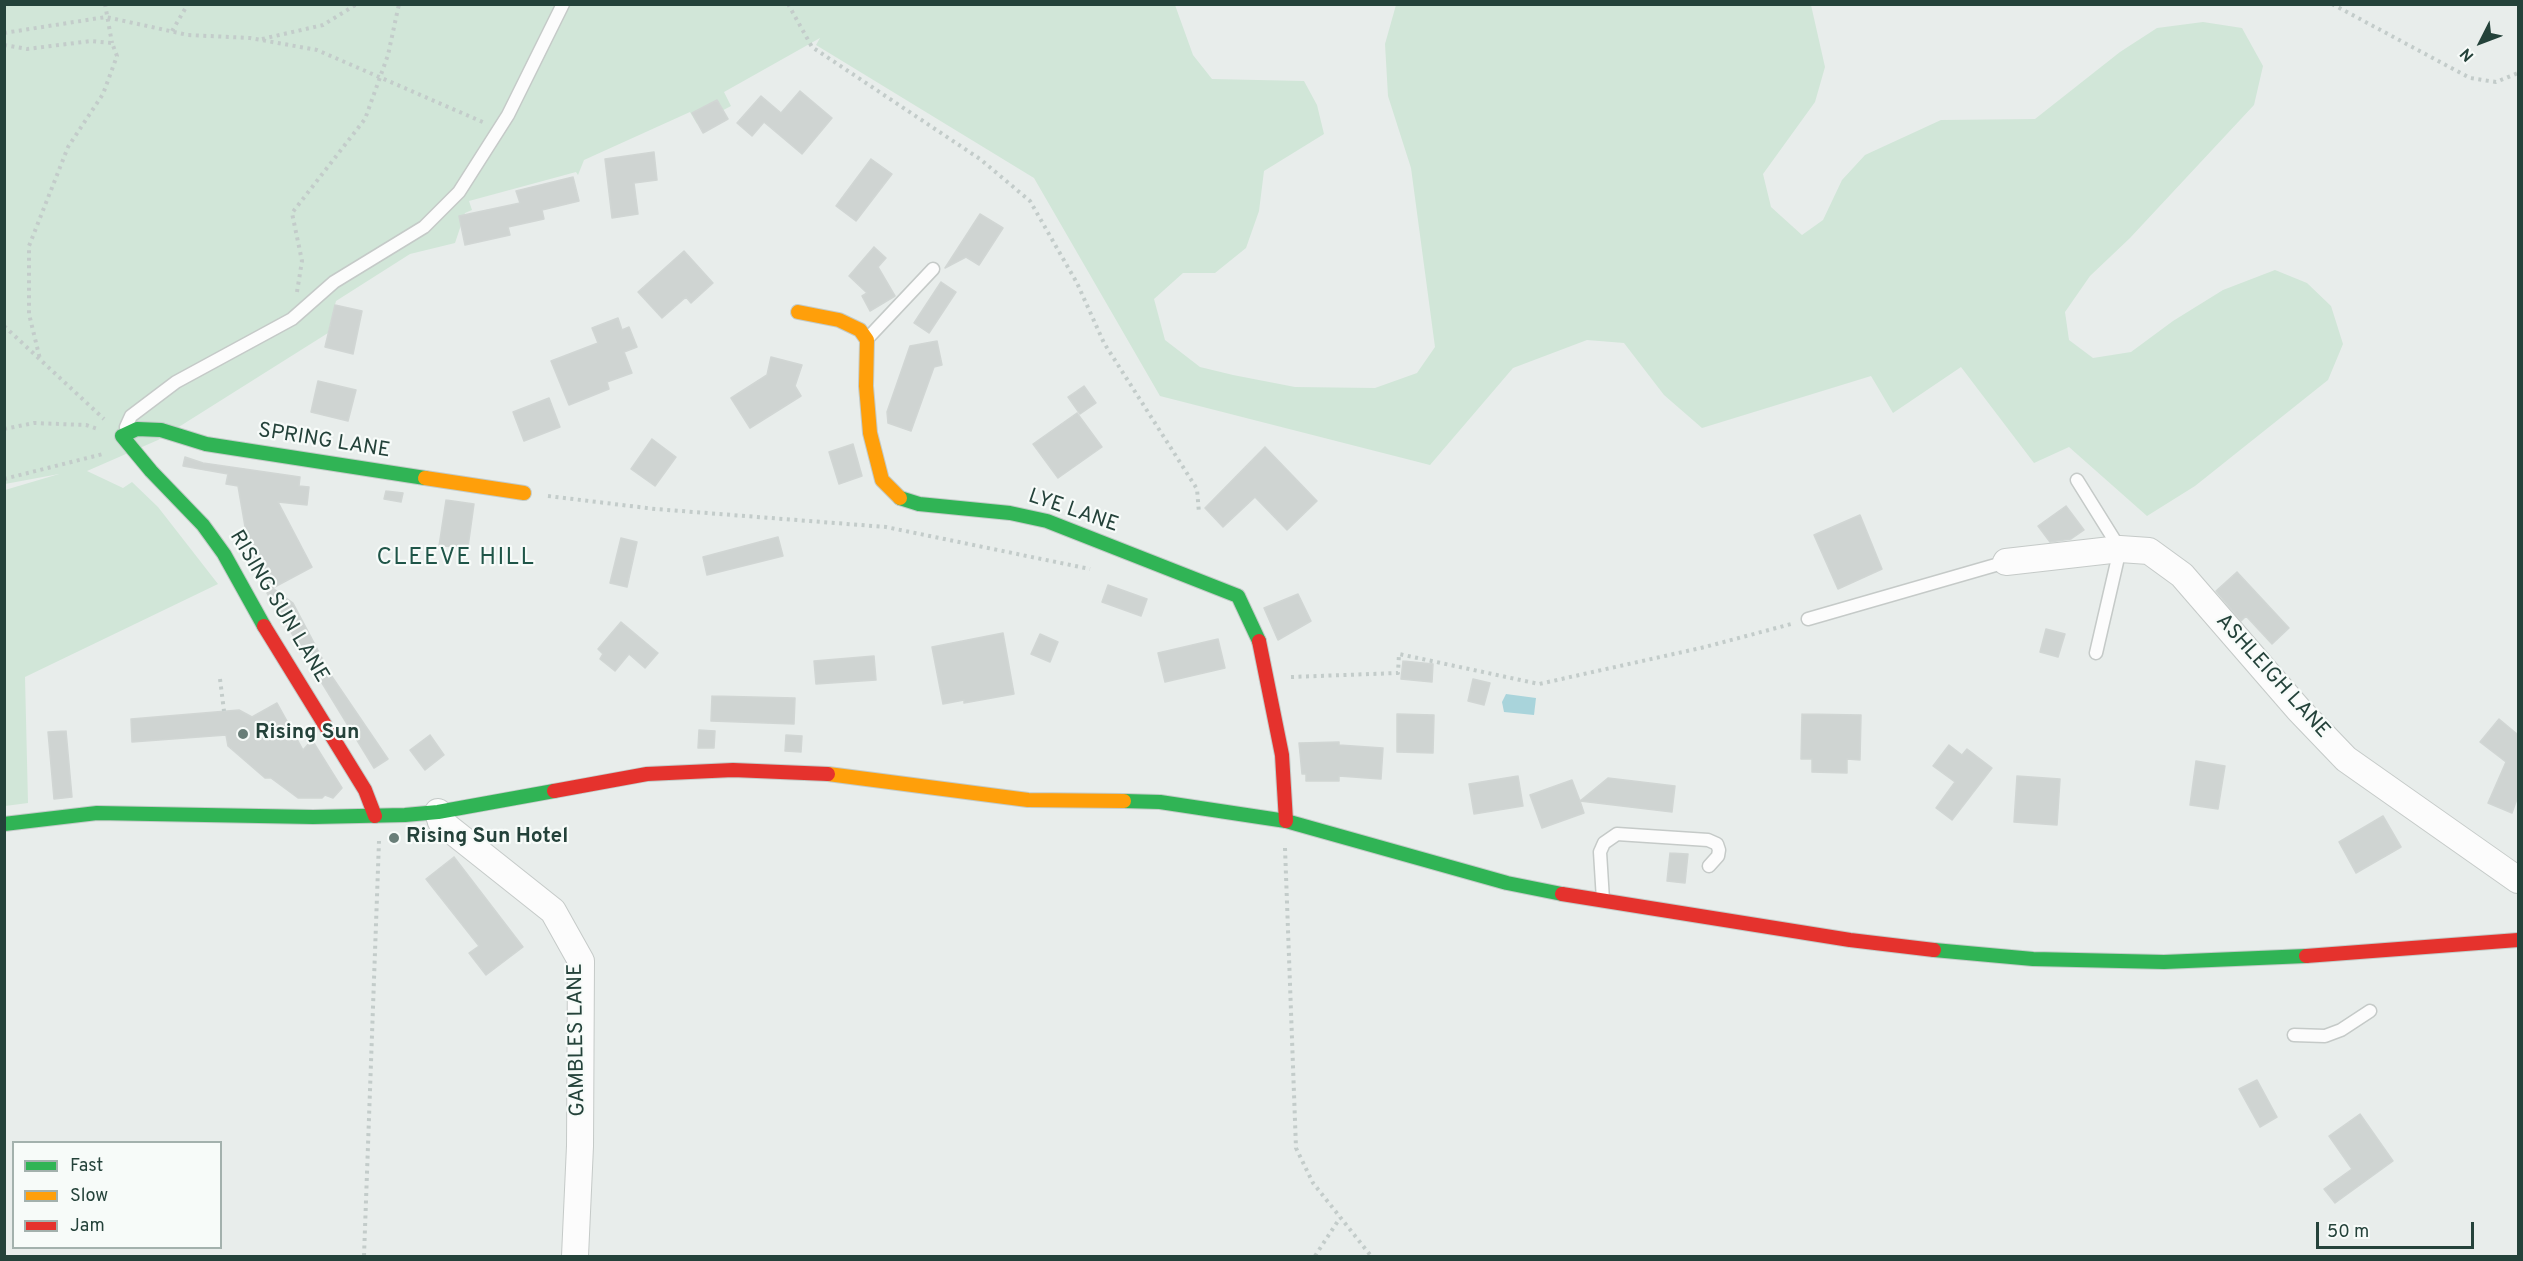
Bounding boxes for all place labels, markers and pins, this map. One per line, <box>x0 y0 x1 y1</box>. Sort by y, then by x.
place label: Rising Sun <box>255 721 359 747</box>
marker: Rising Sun <box>236 727 250 741</box>
place label: Rising Sun Hotel <box>406 825 568 851</box>
marker: Rising Sun Hotel <box>387 831 401 845</box>

